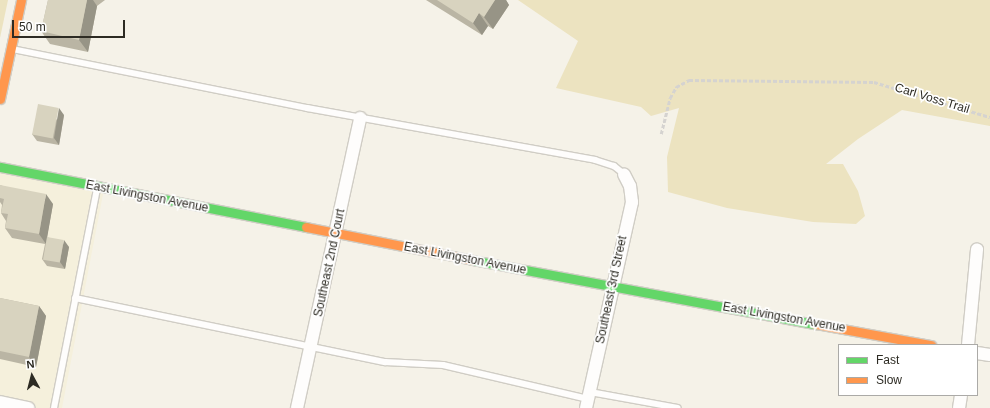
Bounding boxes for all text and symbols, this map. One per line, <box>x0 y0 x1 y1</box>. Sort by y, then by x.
scale bar <box>14 12 127 38</box>
text: 50 m <box>19 20 46 34</box>
street label: Carl Voss Trail <box>893 81 971 117</box>
street label: East Livingston Avenue <box>84 178 210 216</box>
street label: Southeast 2nd Court <box>312 208 348 318</box>
street label: Southeast 3rd Street <box>594 235 630 345</box>
street label: East Livingston Avenue <box>402 240 528 278</box>
street label: East Livingston Avenue <box>721 300 847 336</box>
legend <box>838 344 978 396</box>
text: Fast <box>876 353 899 367</box>
north arrow <box>12 356 52 396</box>
text: N <box>26 358 35 371</box>
text: Slow <box>876 373 902 387</box>

